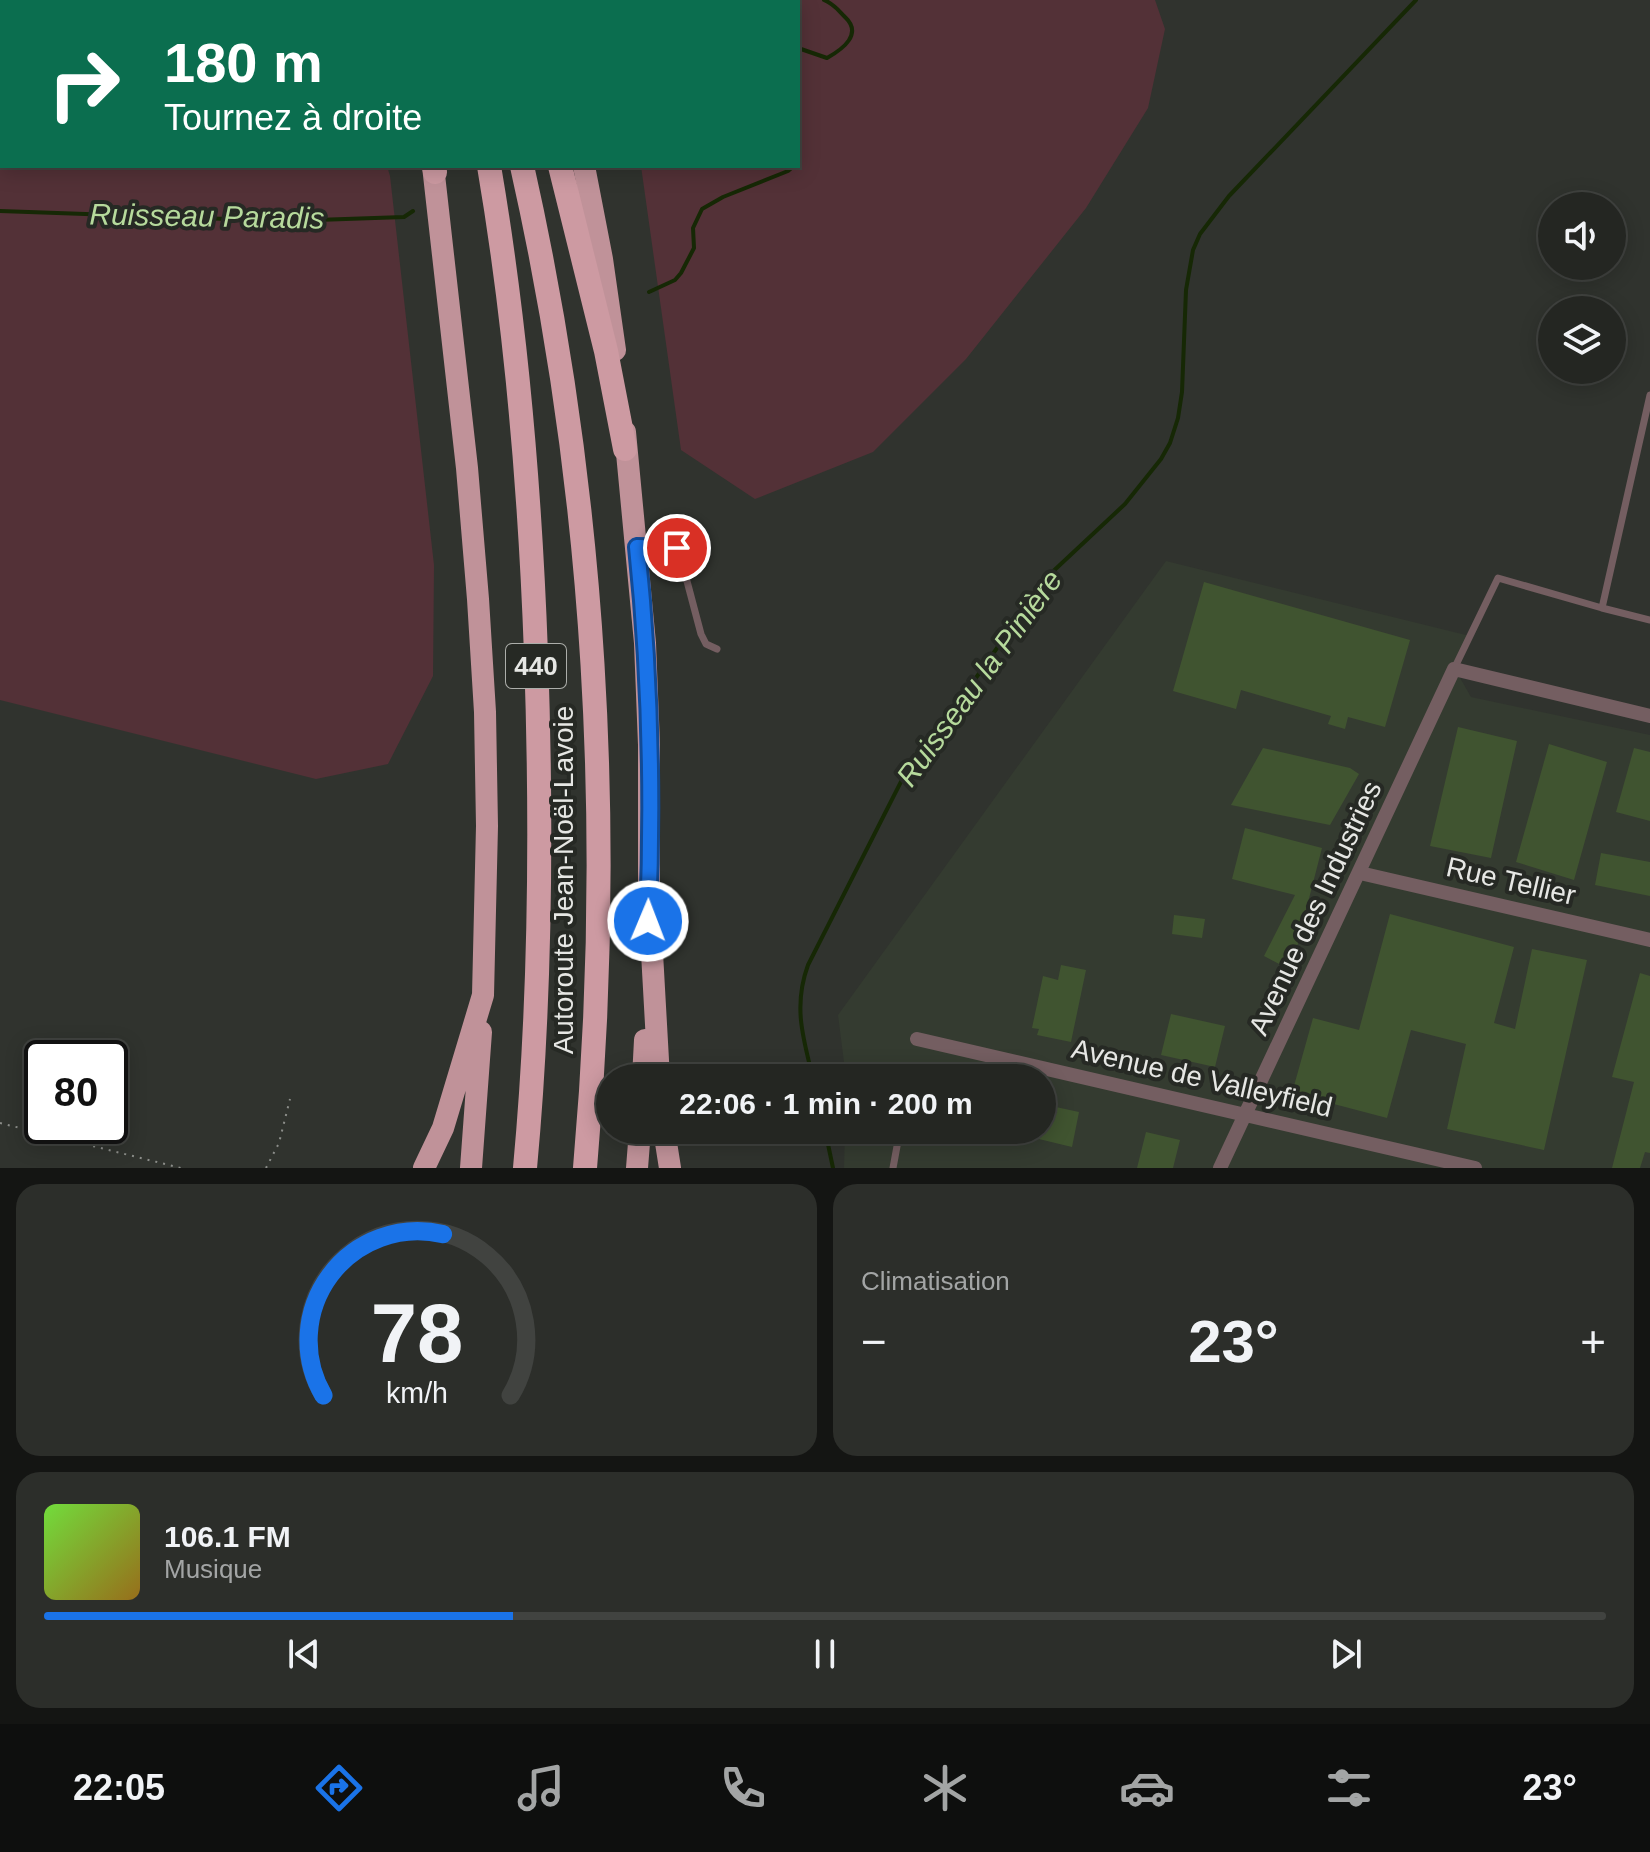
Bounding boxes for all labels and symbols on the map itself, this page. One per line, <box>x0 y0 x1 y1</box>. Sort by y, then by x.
water label: Ruisseau Paradis <box>89 197 325 235</box>
pin <box>643 514 711 582</box>
water label: Ruisseau la Pinière <box>890 564 1068 792</box>
road number: 440 <box>506 644 566 688</box>
street label: Autoroute Jean-Noël-Lavoie <box>548 706 579 1054</box>
street label: Avenue des Industries <box>1243 776 1387 1040</box>
street label: Rue Tellier <box>1443 851 1579 911</box>
position arrow <box>606 879 690 963</box>
street label: Avenue de Valleyfield <box>1069 1033 1335 1123</box>
speed limit sign: 80 <box>24 1040 128 1144</box>

